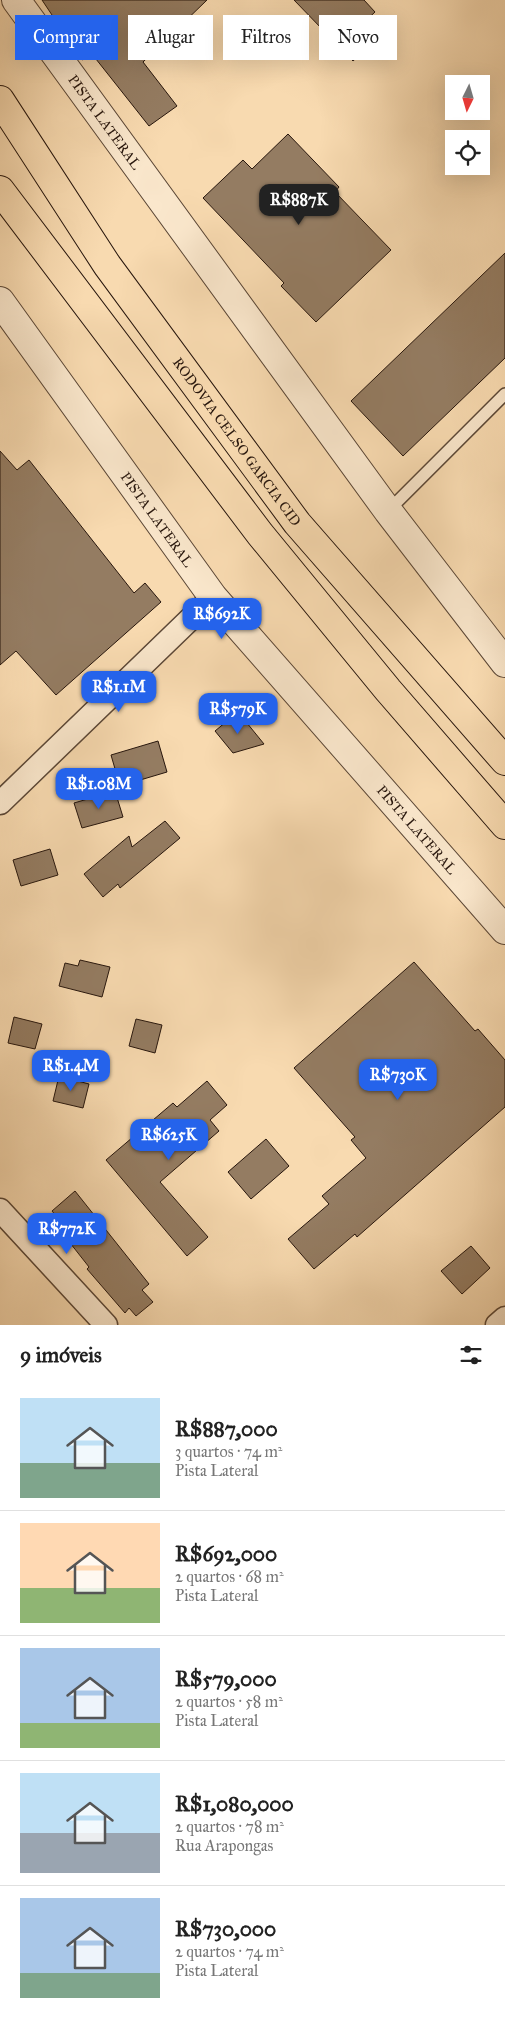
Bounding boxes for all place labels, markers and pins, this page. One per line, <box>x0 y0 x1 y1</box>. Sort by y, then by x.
pin: R$887K <box>258 184 340 226</box>
pin: R$692K <box>181 598 263 640</box>
pin: R$1.1M <box>78 670 160 713</box>
pin: R$579K <box>197 692 279 735</box>
pin: R$1.08M <box>53 768 145 810</box>
pin: R$1.4M <box>30 1050 112 1092</box>
pin: R$730K <box>357 1058 439 1101</box>
pin: R$625K <box>128 1118 210 1161</box>
pin: R$772K <box>26 1212 108 1255</box>

